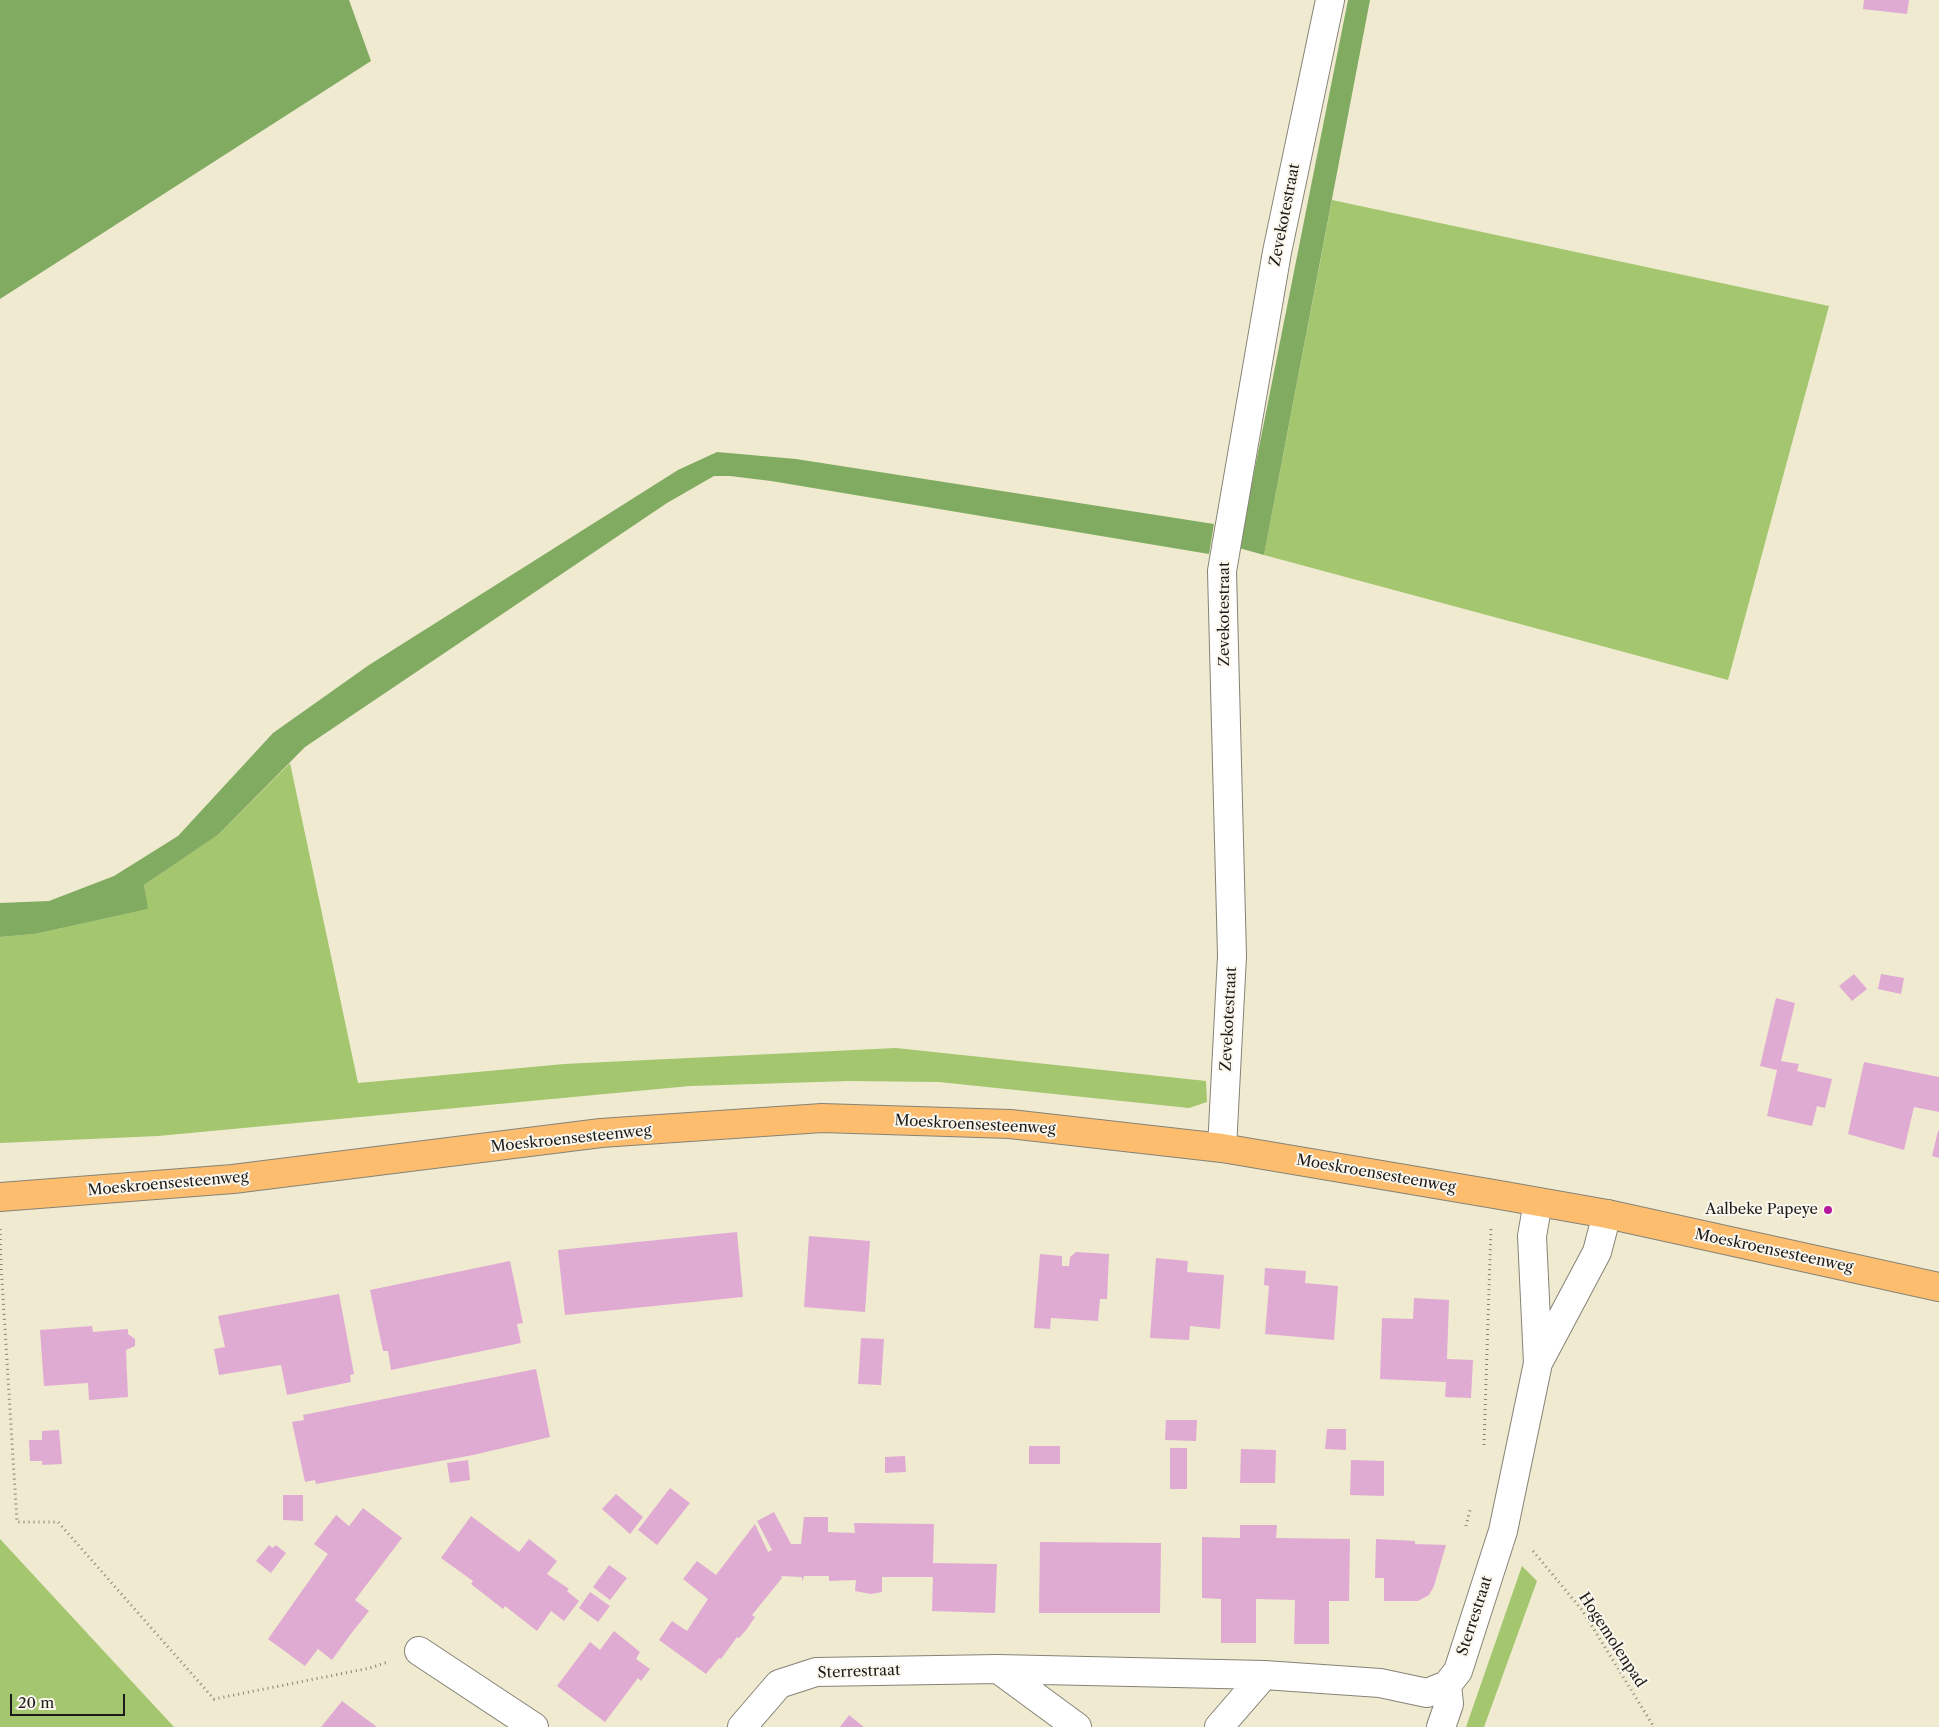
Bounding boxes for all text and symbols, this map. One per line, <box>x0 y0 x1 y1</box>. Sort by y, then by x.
street label: Zevekotestraat <box>1266 162 1304 268</box>
street label: Zevekotestraat <box>1216 562 1234 666</box>
street label: Zevekotestraat <box>1217 966 1241 1072</box>
street label: Moeskroensesteenweg <box>894 1112 1056 1138</box>
street label: Moeskroensesteenweg <box>490 1122 652 1156</box>
street label: Moeskroensesteenweg <box>1295 1151 1457 1197</box>
street label: Moeskroensesteenweg <box>87 1168 249 1200</box>
place label: Aalbeke Papeye <box>1705 1201 1818 1219</box>
marker: Aalbeke Papeye <box>1822 1204 1834 1216</box>
street label: Moeskroensesteenweg <box>1693 1225 1855 1277</box>
street label: Sterrestraat <box>1454 1574 1496 1658</box>
street label: Hogemolenpad <box>1575 1589 1649 1691</box>
street label: Sterrestraat <box>817 1662 901 1682</box>
scale bar <box>12 1684 128 1716</box>
text: 20 m <box>18 1693 54 1712</box>

